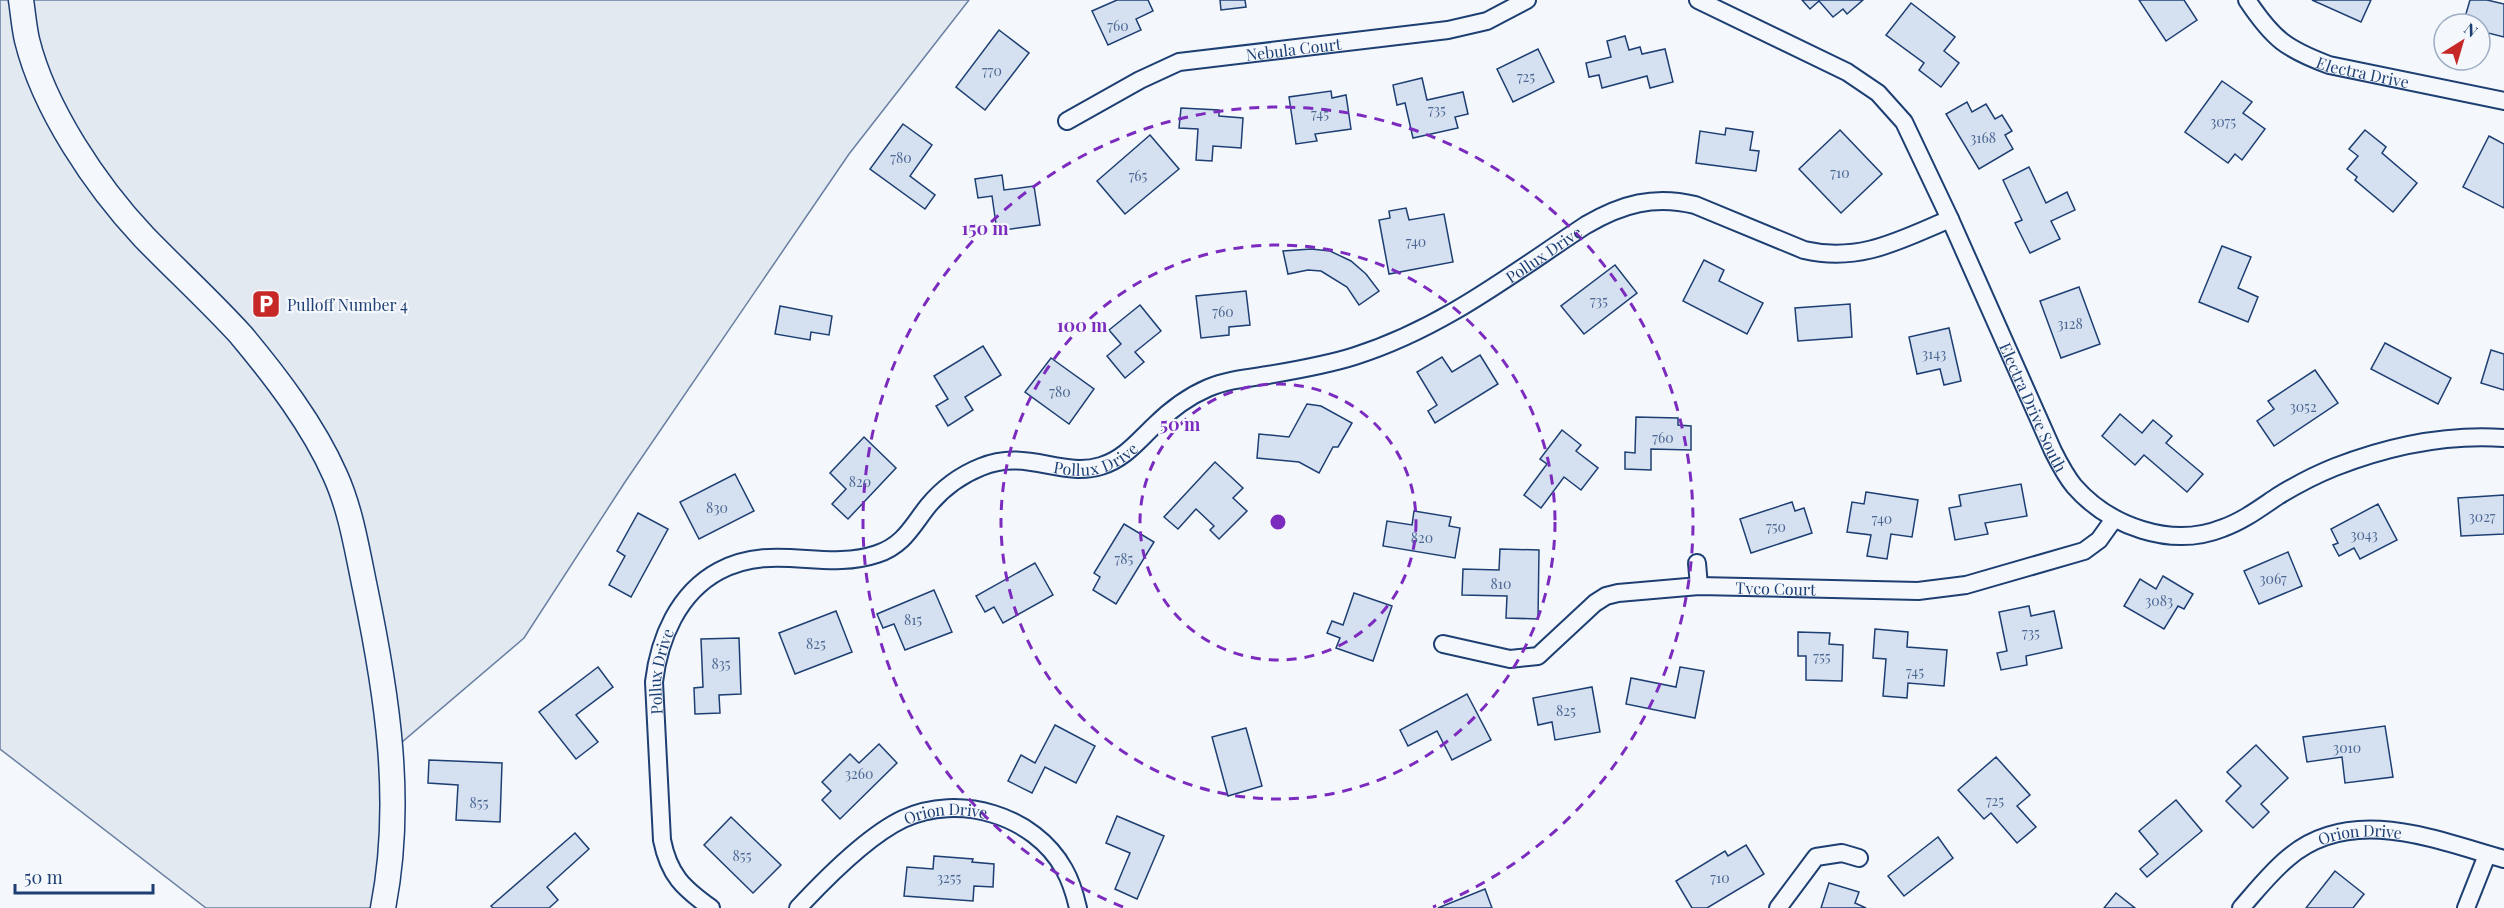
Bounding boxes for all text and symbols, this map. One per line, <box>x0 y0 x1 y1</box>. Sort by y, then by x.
north arrow <box>2432 12 2492 72</box>
house number: 760 <box>1107 16 1129 35</box>
text: N <box>2460 18 2483 42</box>
street label: Nebula Court <box>1245 32 1343 64</box>
street label: Electra Drive <box>2314 51 2411 92</box>
house number: 770 <box>982 61 1002 80</box>
house number: 725 <box>1517 67 1535 86</box>
house number: 735 <box>1428 100 1446 119</box>
house number: 745 <box>1311 104 1329 123</box>
house number: 3075 <box>2210 112 2236 131</box>
house number: 3168 <box>1970 128 1996 147</box>
house number: 780 <box>890 148 912 167</box>
house number: 710 <box>1830 163 1850 182</box>
house number: 765 <box>1129 166 1148 185</box>
text: 150 m <box>961 216 1009 240</box>
street label: Pollux Drive <box>1501 221 1585 287</box>
house number: 740 <box>1406 232 1426 251</box>
parking icon: Pulloff Number 4 <box>250 288 282 320</box>
house number: 735 <box>1590 291 1608 310</box>
place label: Pulloff Number 4 <box>287 294 408 315</box>
house number: 760 <box>1212 302 1234 321</box>
text: 100 m <box>1057 313 1108 337</box>
house number: 3128 <box>2057 314 2083 333</box>
street label: Electra Drive South <box>1996 339 2073 476</box>
house number: 3143 <box>1922 344 1946 363</box>
house number: 780 <box>1049 382 1071 401</box>
house number: 3052 <box>2289 397 2317 416</box>
text: 50 m <box>1160 412 1201 436</box>
house number: 760 <box>1652 428 1674 447</box>
street label: Pollux Drive <box>1052 437 1142 480</box>
house number: 820 <box>849 472 871 491</box>
house number: 830 <box>706 498 728 517</box>
house number: 3027 <box>2468 507 2496 526</box>
house number: 740 <box>1872 509 1892 528</box>
centre of rings <box>1268 512 1288 532</box>
house number: 750 <box>1766 517 1786 536</box>
house number: 3043 <box>2350 525 2378 544</box>
house number: 820 <box>1411 528 1433 547</box>
house number: 785 <box>1115 549 1134 568</box>
house number: 3067 <box>2259 569 2287 588</box>
house number: 810 <box>1491 574 1511 593</box>
street label: Tyco Court <box>1735 576 1816 599</box>
house number: 3083 <box>2145 591 2173 610</box>
house number: 815 <box>904 610 922 629</box>
house number: 735 <box>2022 623 2040 642</box>
street label: Pollux Drive <box>643 625 678 715</box>
house number: 825 <box>806 634 826 653</box>
house number: 755 <box>1813 647 1831 666</box>
house number: 835 <box>711 654 731 673</box>
house number: 745 <box>1906 662 1924 681</box>
house number: 825 <box>1556 701 1576 720</box>
house number: 3010 <box>2333 738 2361 757</box>
house number: 3260 <box>845 764 873 783</box>
house number: 725 <box>1986 791 2004 810</box>
house number: 855 <box>470 793 489 812</box>
street label: Orion Drive <box>900 798 990 828</box>
street label: Orion Drive <box>2315 819 2403 849</box>
house number: 855 <box>733 846 752 865</box>
scale bar <box>15 857 153 895</box>
text: 50 m <box>24 865 63 889</box>
house number: 3255 <box>937 868 962 887</box>
house number: 710 <box>1710 868 1730 887</box>

